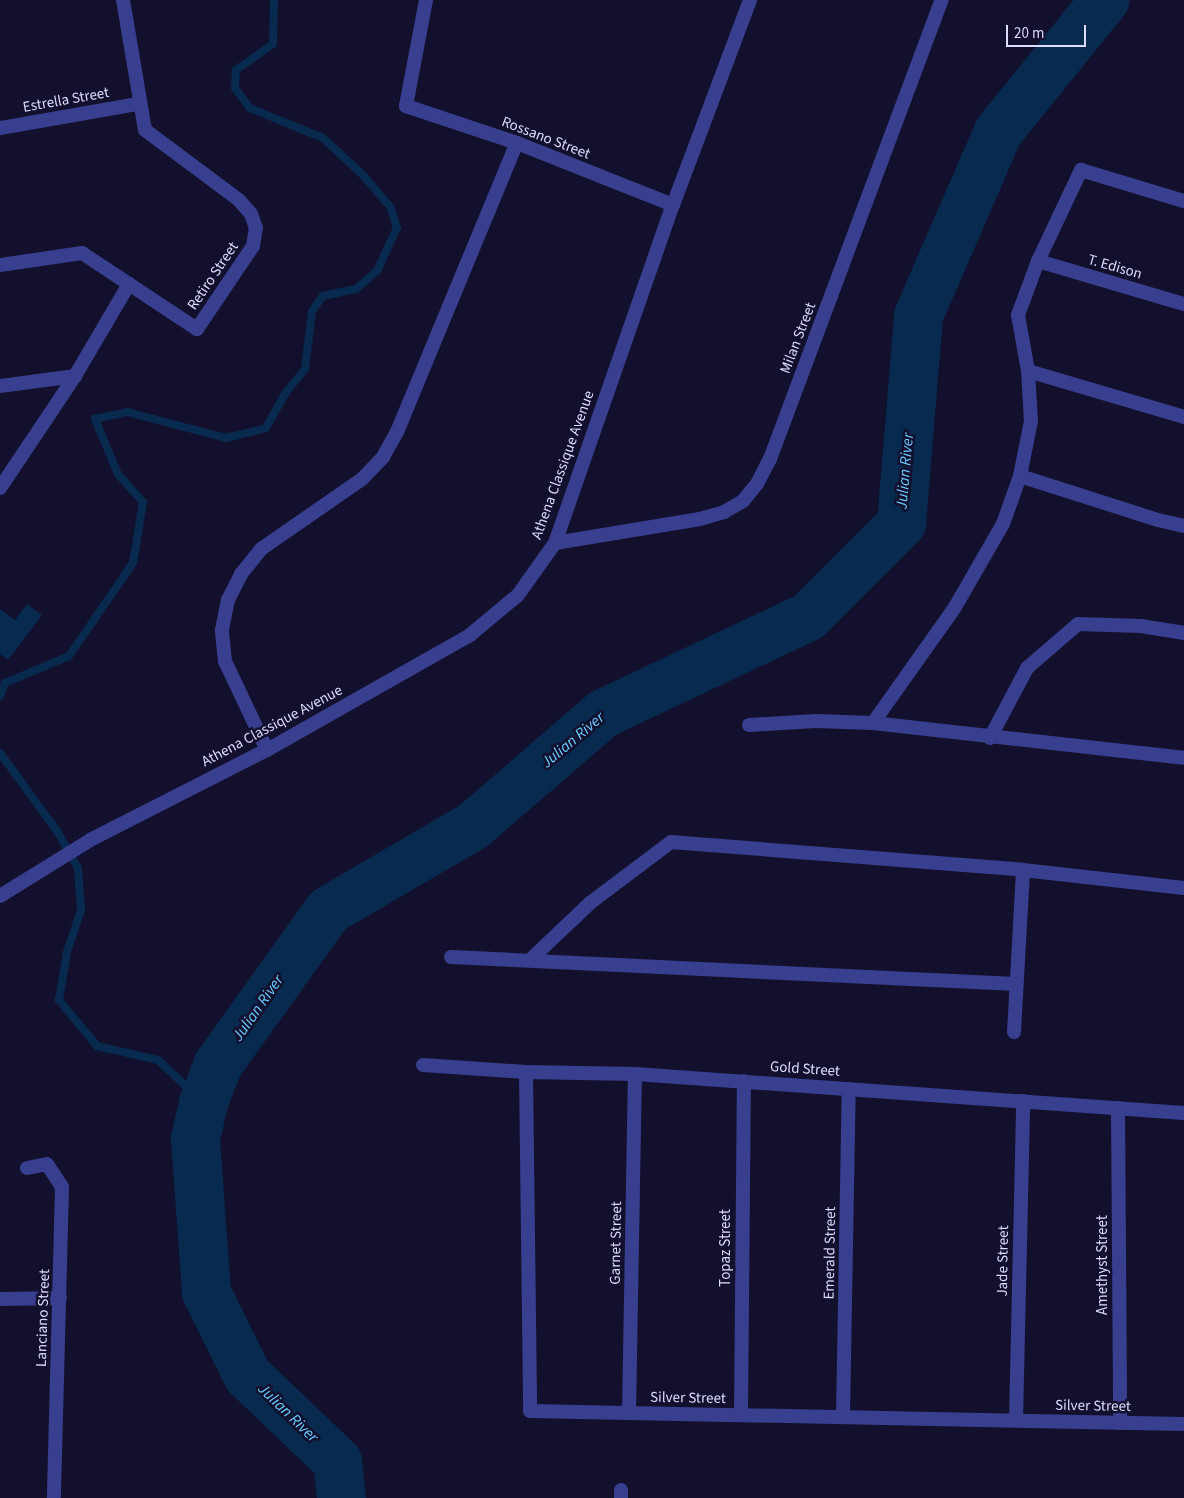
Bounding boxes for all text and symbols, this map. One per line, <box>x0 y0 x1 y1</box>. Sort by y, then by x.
scale bar <box>1009 15 1089 47</box>
text: 20 m <box>1014 23 1044 44</box>
street label: Estrella Street <box>21 84 111 116</box>
street label: Rossano Street <box>499 113 593 163</box>
street label: Retiro Street <box>184 239 242 313</box>
street label: T. Edison <box>1086 251 1144 283</box>
street label: Milan Street <box>776 300 820 376</box>
street label: Athena Classique Avenue <box>528 388 598 542</box>
water label: Julian River <box>892 432 918 510</box>
street label: Athena Classique Avenue <box>199 681 345 771</box>
water label: Julian River <box>538 708 608 772</box>
water label: Julian River <box>228 971 288 1045</box>
street label: Gold Street <box>769 1058 841 1080</box>
street label: Garnet Street <box>606 1201 626 1285</box>
street label: Emerald Street <box>820 1206 840 1300</box>
street label: Topaz Street <box>717 1209 735 1287</box>
street label: Amethyst Street <box>1094 1215 1112 1315</box>
street label: Jade Street <box>993 1225 1013 1297</box>
street label: Lanciano Street <box>32 1269 54 1367</box>
water label: Julian River <box>254 1380 322 1446</box>
street label: Silver Street <box>650 1388 726 1408</box>
street label: Silver Street <box>1055 1396 1131 1416</box>

